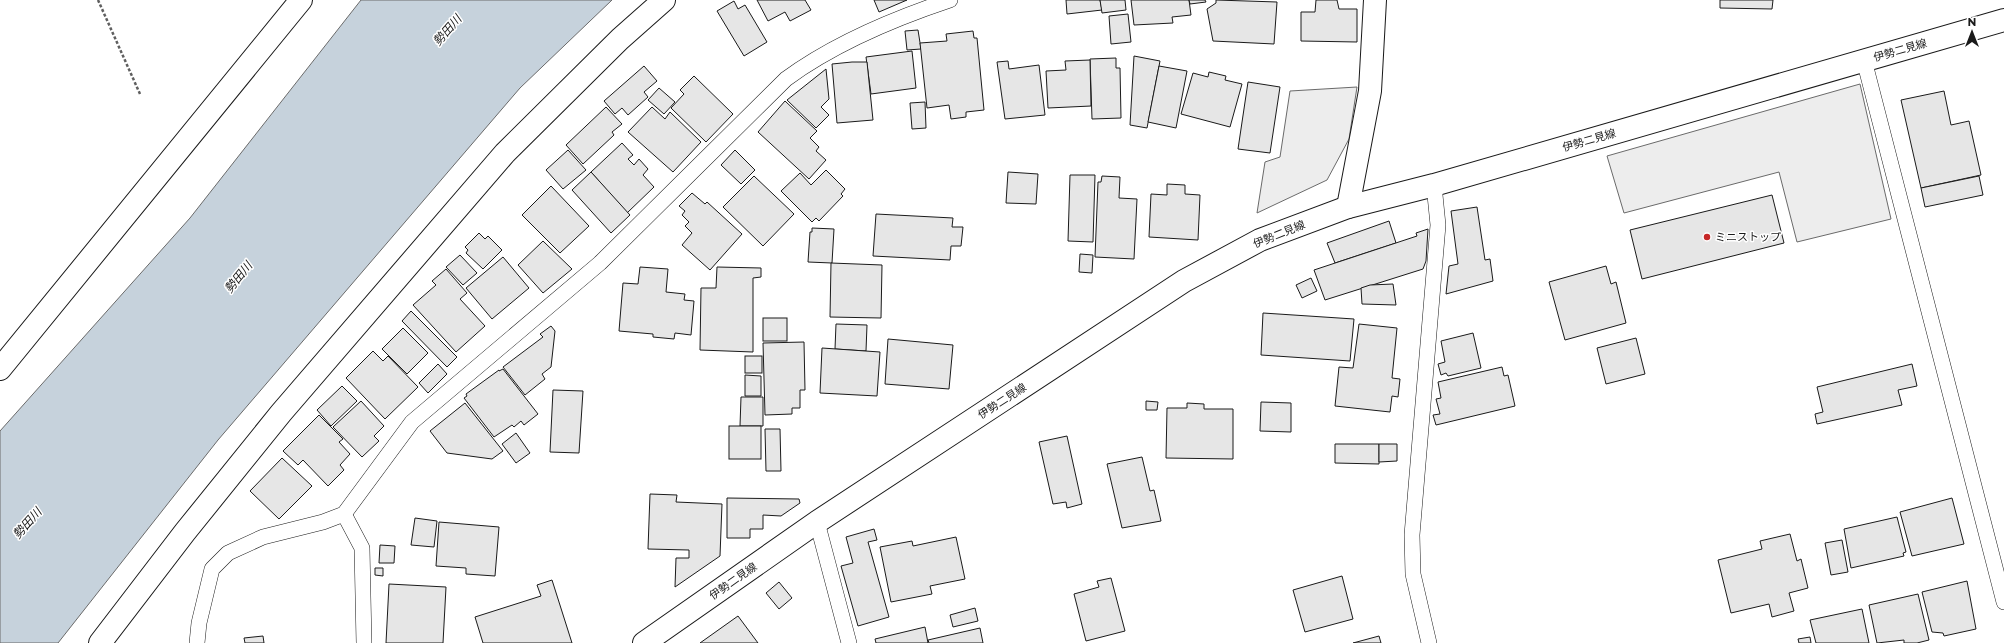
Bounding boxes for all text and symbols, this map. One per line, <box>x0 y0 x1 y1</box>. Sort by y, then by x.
water label: 勢田川 <box>430 10 466 49</box>
north arrow <box>1952 12 1992 52</box>
text: N <box>1968 15 1976 29</box>
street label: 伊勢二見線 <box>1872 36 1928 64</box>
street label: 伊勢二見線 <box>1561 126 1617 154</box>
street label: 伊勢二見線 <box>1251 217 1307 251</box>
place label: ミニストップ <box>1715 230 1781 244</box>
marker: ミニストップ <box>1702 232 1712 242</box>
water label: 勢田川 <box>221 257 256 296</box>
street label: 伊勢二見線 <box>975 380 1029 422</box>
water label: 勢田川 <box>9 503 46 541</box>
street label: 伊勢二見線 <box>706 559 760 603</box>

